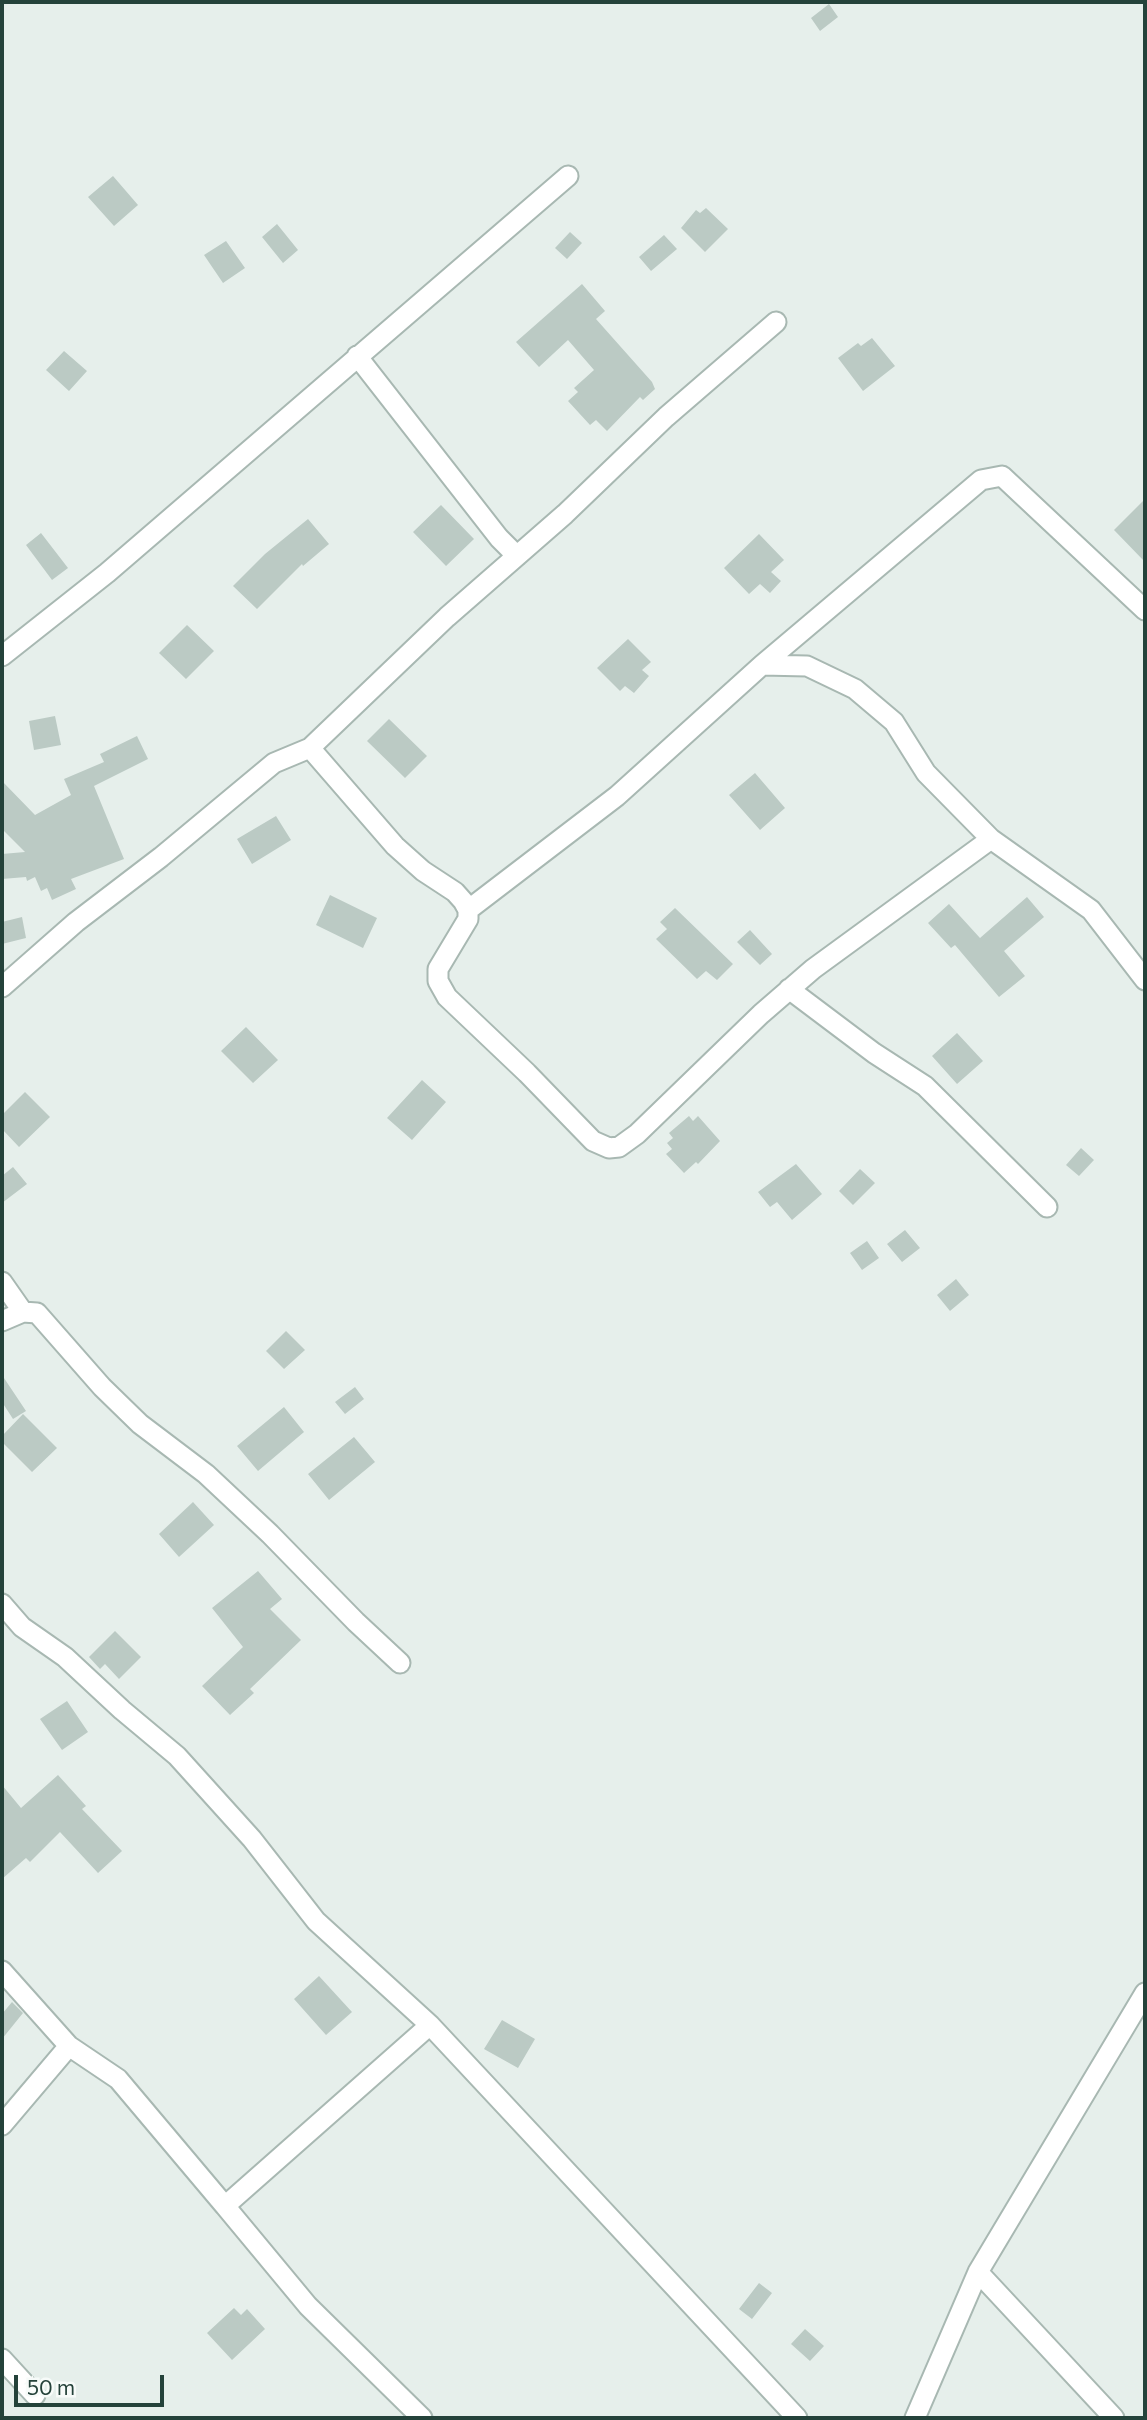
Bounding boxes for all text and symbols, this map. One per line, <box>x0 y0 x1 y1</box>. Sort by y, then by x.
scale bar <box>18 2360 168 2404</box>
text: 50 m <box>27 2374 75 2399</box>

